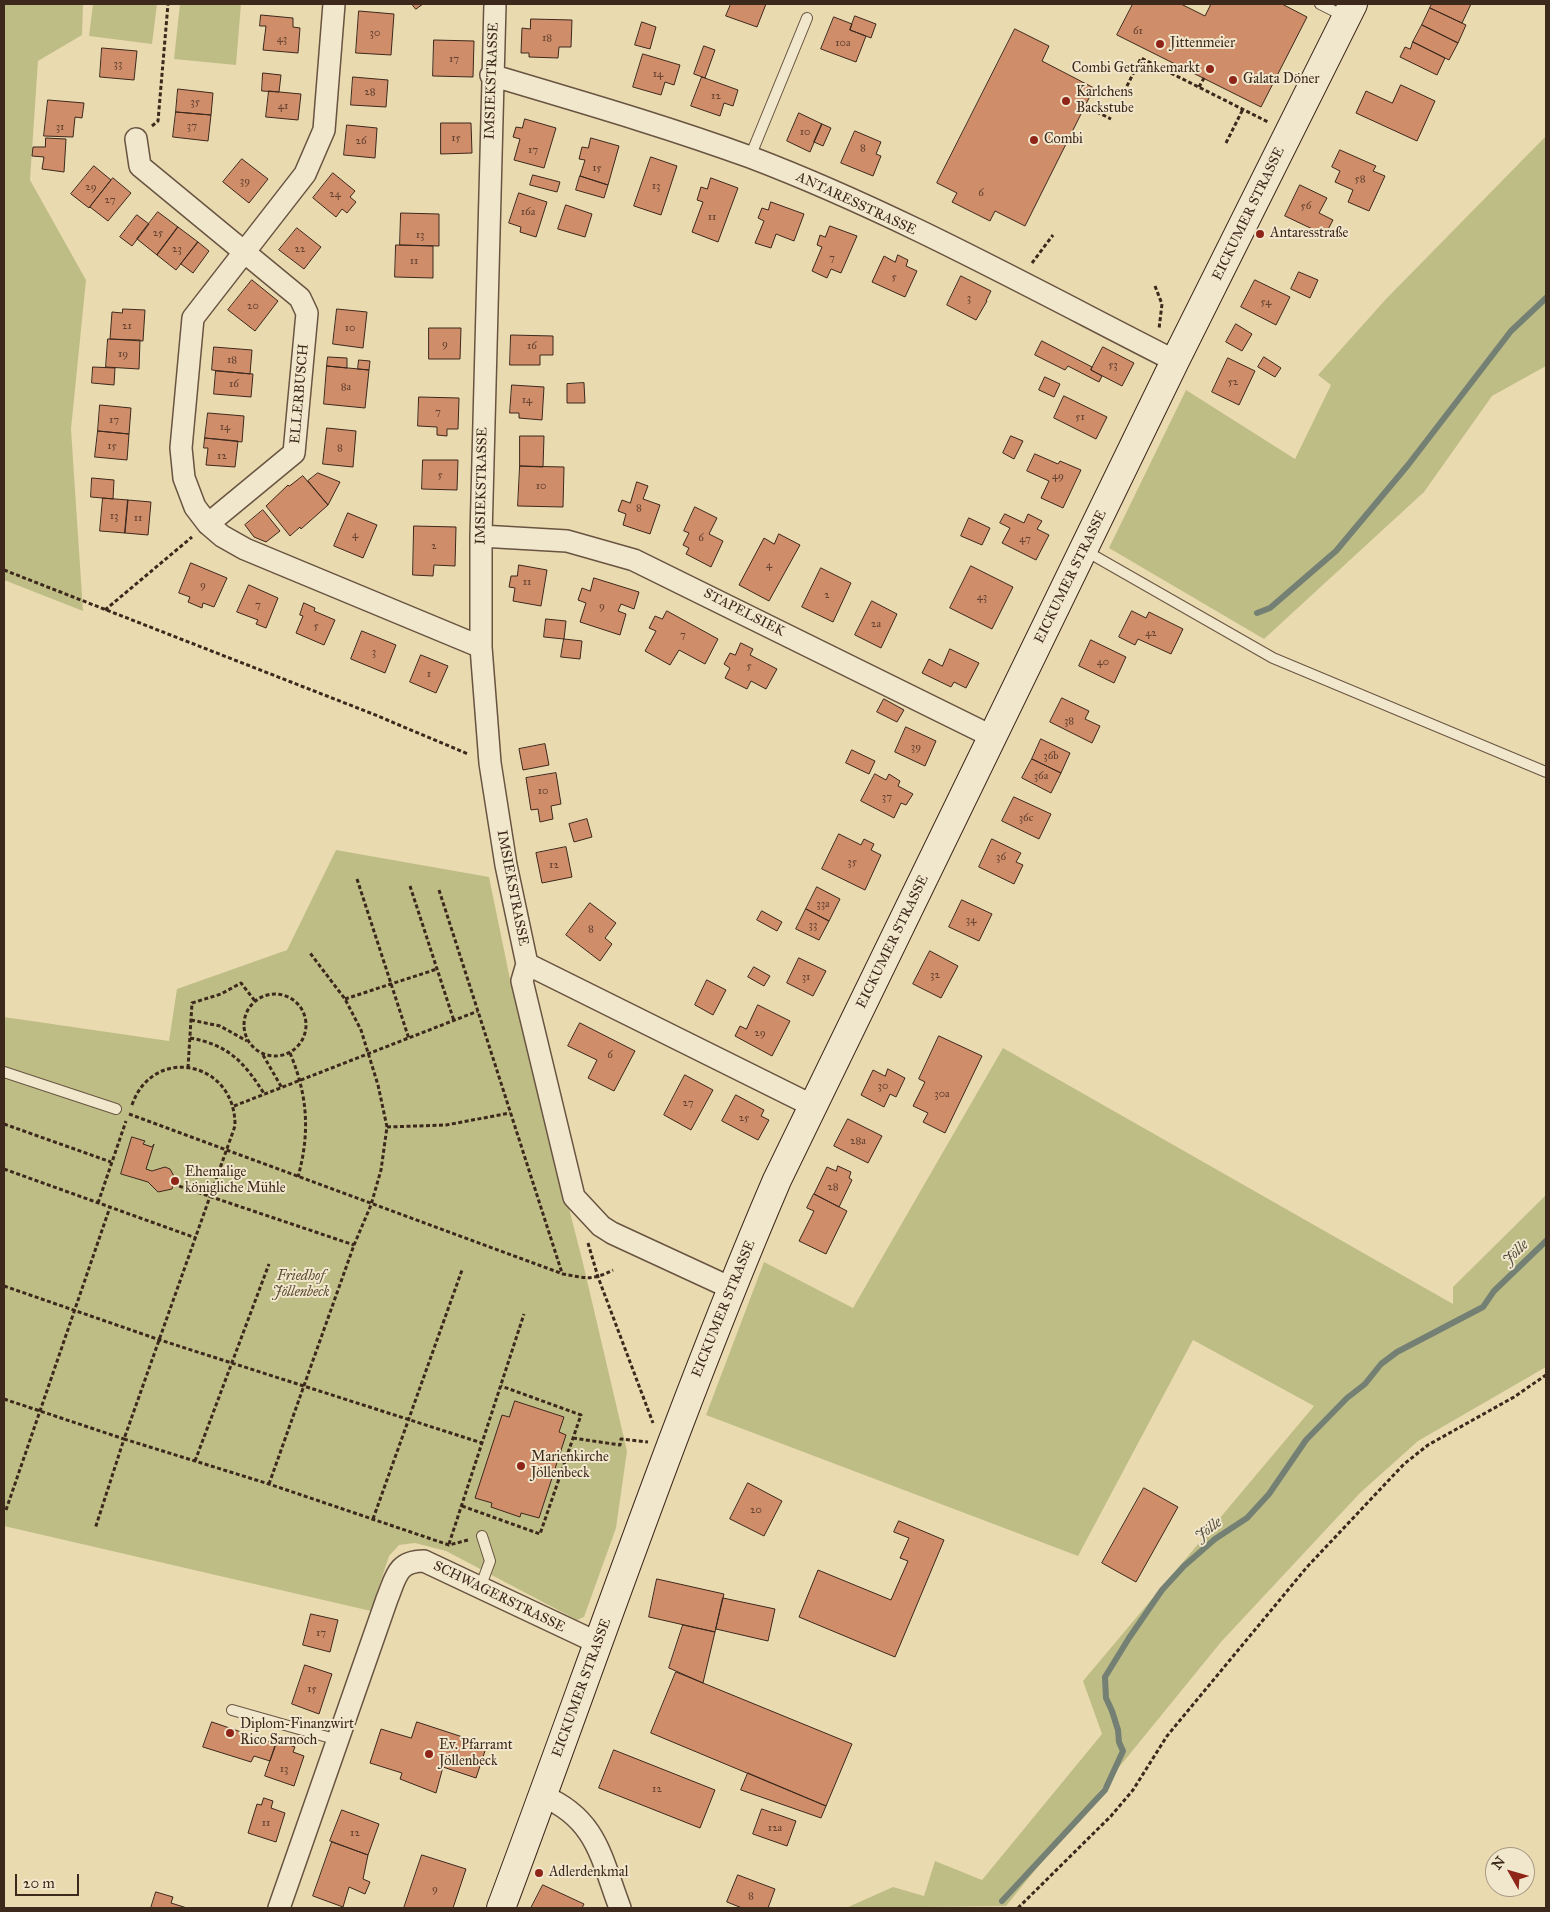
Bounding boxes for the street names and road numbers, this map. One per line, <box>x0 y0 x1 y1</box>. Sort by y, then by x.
street label: IMSIEKSTRASSE <box>482 22 502 140</box>
street label: EICKUMER STRASSE <box>1209 144 1289 284</box>
street label: ANTARESSTRASSE <box>793 169 919 239</box>
street label: ELLERBUSCH <box>287 343 313 445</box>
street label: IMSIEKSTRASSE <box>473 427 491 545</box>
street label: EICKUMER STRASSE <box>1031 507 1111 647</box>
street label: STAPELSIEK <box>700 585 788 641</box>
street label: IMSIEKSTRASSE <box>493 829 531 947</box>
street label: EICKUMER STRASSE <box>853 872 933 1012</box>
street label: EICKUMER STRASSE <box>689 1238 759 1380</box>
street label: SCHWAGERSTRASSE <box>430 1558 568 1636</box>
street label: EICKUMER STRASSE <box>549 1616 615 1760</box>

